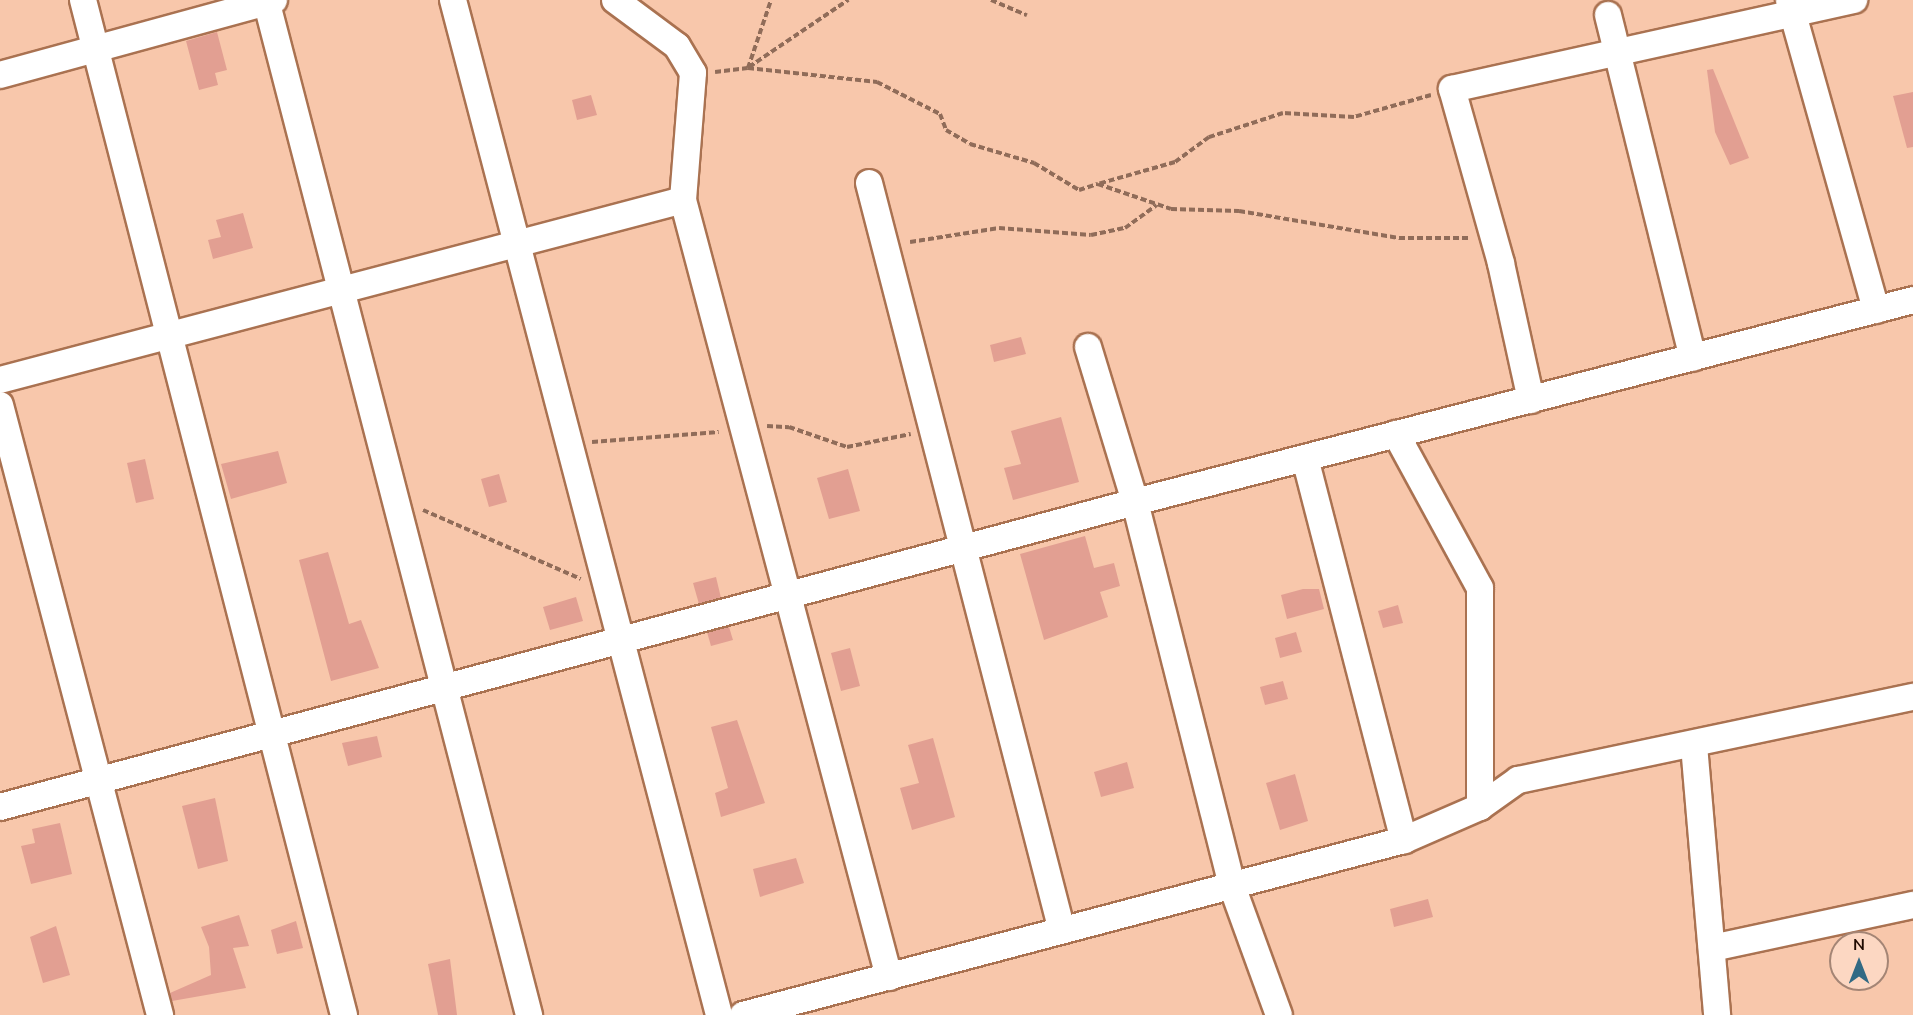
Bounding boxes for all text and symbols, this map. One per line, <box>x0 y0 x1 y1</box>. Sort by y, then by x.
north arrow <box>1829 931 1889 991</box>
text: N <box>1853 934 1865 956</box>

